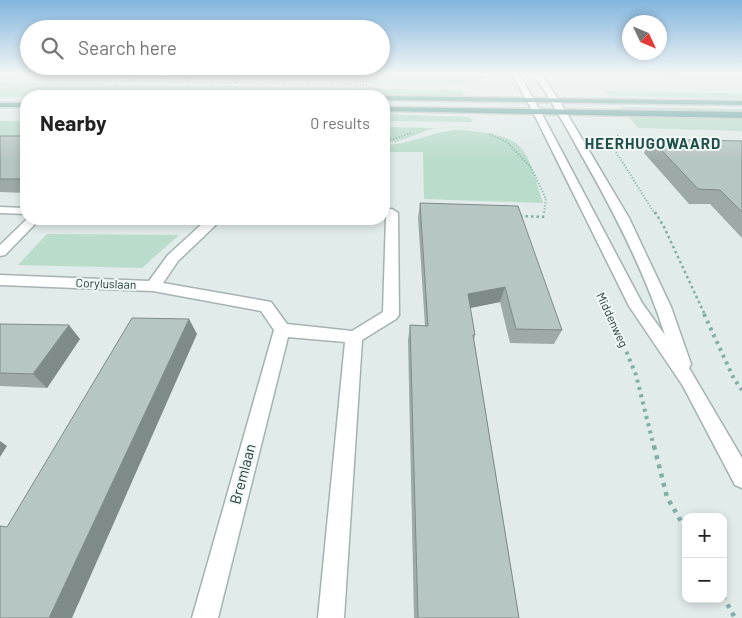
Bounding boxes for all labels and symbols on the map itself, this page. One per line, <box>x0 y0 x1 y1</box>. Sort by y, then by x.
north arrow <box>622 15 667 60</box>
district label: HEERHUGOWAARD <box>585 134 721 152</box>
street label: Coryluslaan <box>76 275 137 291</box>
street label: Middenweg <box>594 290 632 349</box>
street label: Bremlaan <box>225 441 259 506</box>

